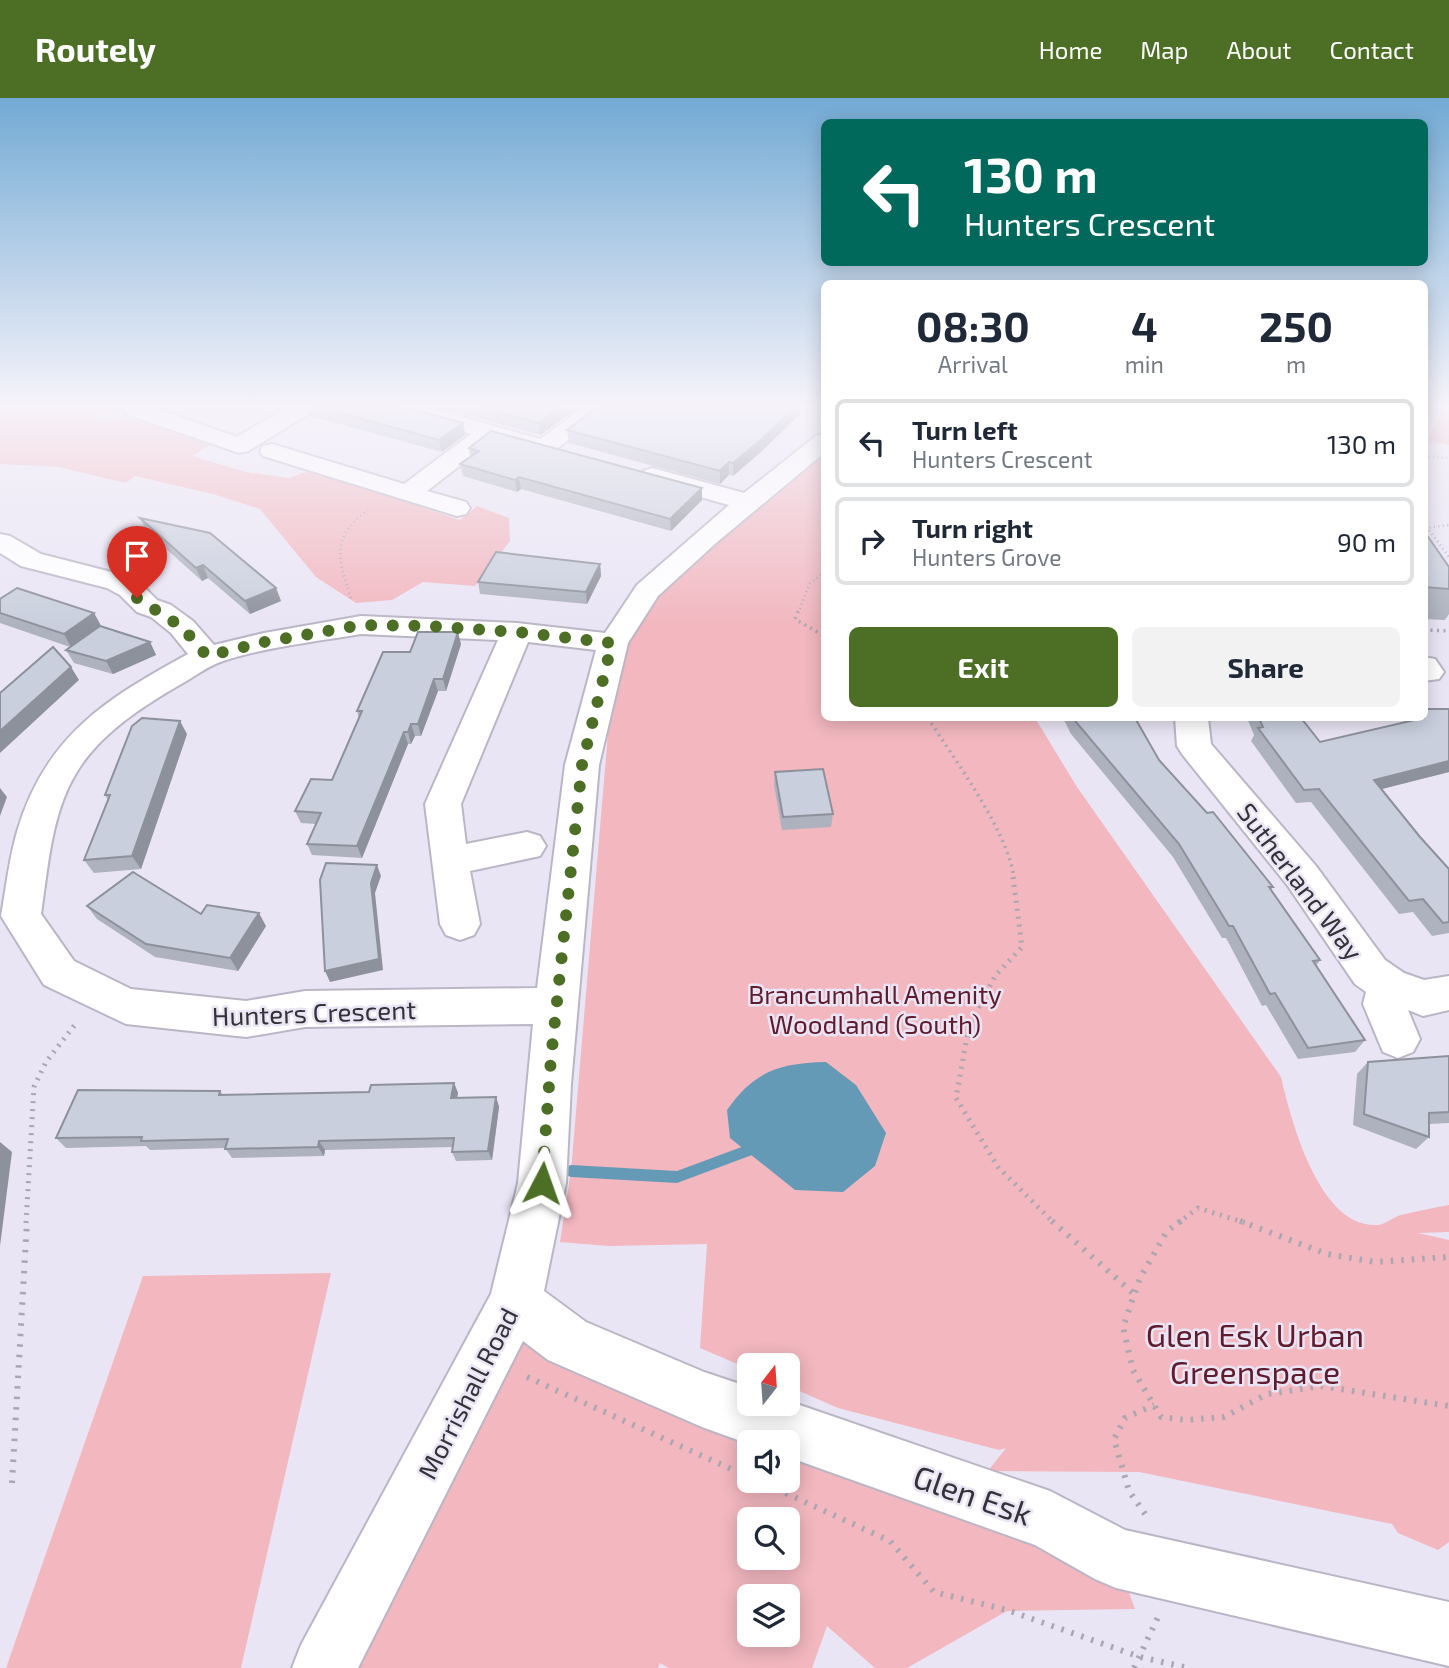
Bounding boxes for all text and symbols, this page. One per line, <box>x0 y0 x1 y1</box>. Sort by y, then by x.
text: Routely <box>35 29 156 69</box>
text: Home <box>1039 35 1102 64</box>
text: Map <box>1140 35 1188 64</box>
text: About <box>1226 35 1292 64</box>
text: Contact <box>1330 35 1414 64</box>
text: 130 m <box>964 144 1098 203</box>
icon: left <box>849 147 940 238</box>
text: Hunters Crescent <box>964 204 1215 242</box>
text: 08:30 <box>916 300 1030 350</box>
text: 4 <box>1131 300 1158 350</box>
text: 250 <box>1259 300 1333 350</box>
text: Arrival <box>938 350 1008 378</box>
text: min <box>1125 350 1164 378</box>
text: m <box>1286 350 1306 378</box>
text: Turn left <box>912 414 1018 445</box>
icon: left <box>853 424 891 462</box>
text: 130 m <box>1327 428 1396 459</box>
text: Hunters Crescent <box>912 445 1093 473</box>
text: Turn right <box>912 512 1033 543</box>
icon: right <box>853 522 891 560</box>
pin <box>107 526 167 598</box>
text: 90 m <box>1337 526 1396 557</box>
icon: arrive <box>118 537 156 575</box>
text: Hunters Grove <box>912 543 1062 571</box>
button: Exit <box>849 627 1118 707</box>
button: Share <box>1132 627 1400 707</box>
street label: Sutherland Way <box>1232 796 1370 966</box>
park label: Brancumhall Amenity Woodland (South) <box>748 978 1002 1039</box>
street label: Hunters Crescent <box>211 993 417 1031</box>
position arrow <box>505 1146 579 1220</box>
street label: Morrishall Road <box>411 1302 523 1484</box>
park label: Glen Esk Urban Greenspace <box>1146 1315 1364 1390</box>
north arrow <box>737 1353 800 1416</box>
map controls <box>737 1353 800 1647</box>
button: sound <box>737 1430 800 1493</box>
street label: Glen Esk <box>909 1456 1037 1532</box>
button: search <box>737 1507 800 1570</box>
button: layers <box>737 1584 800 1647</box>

